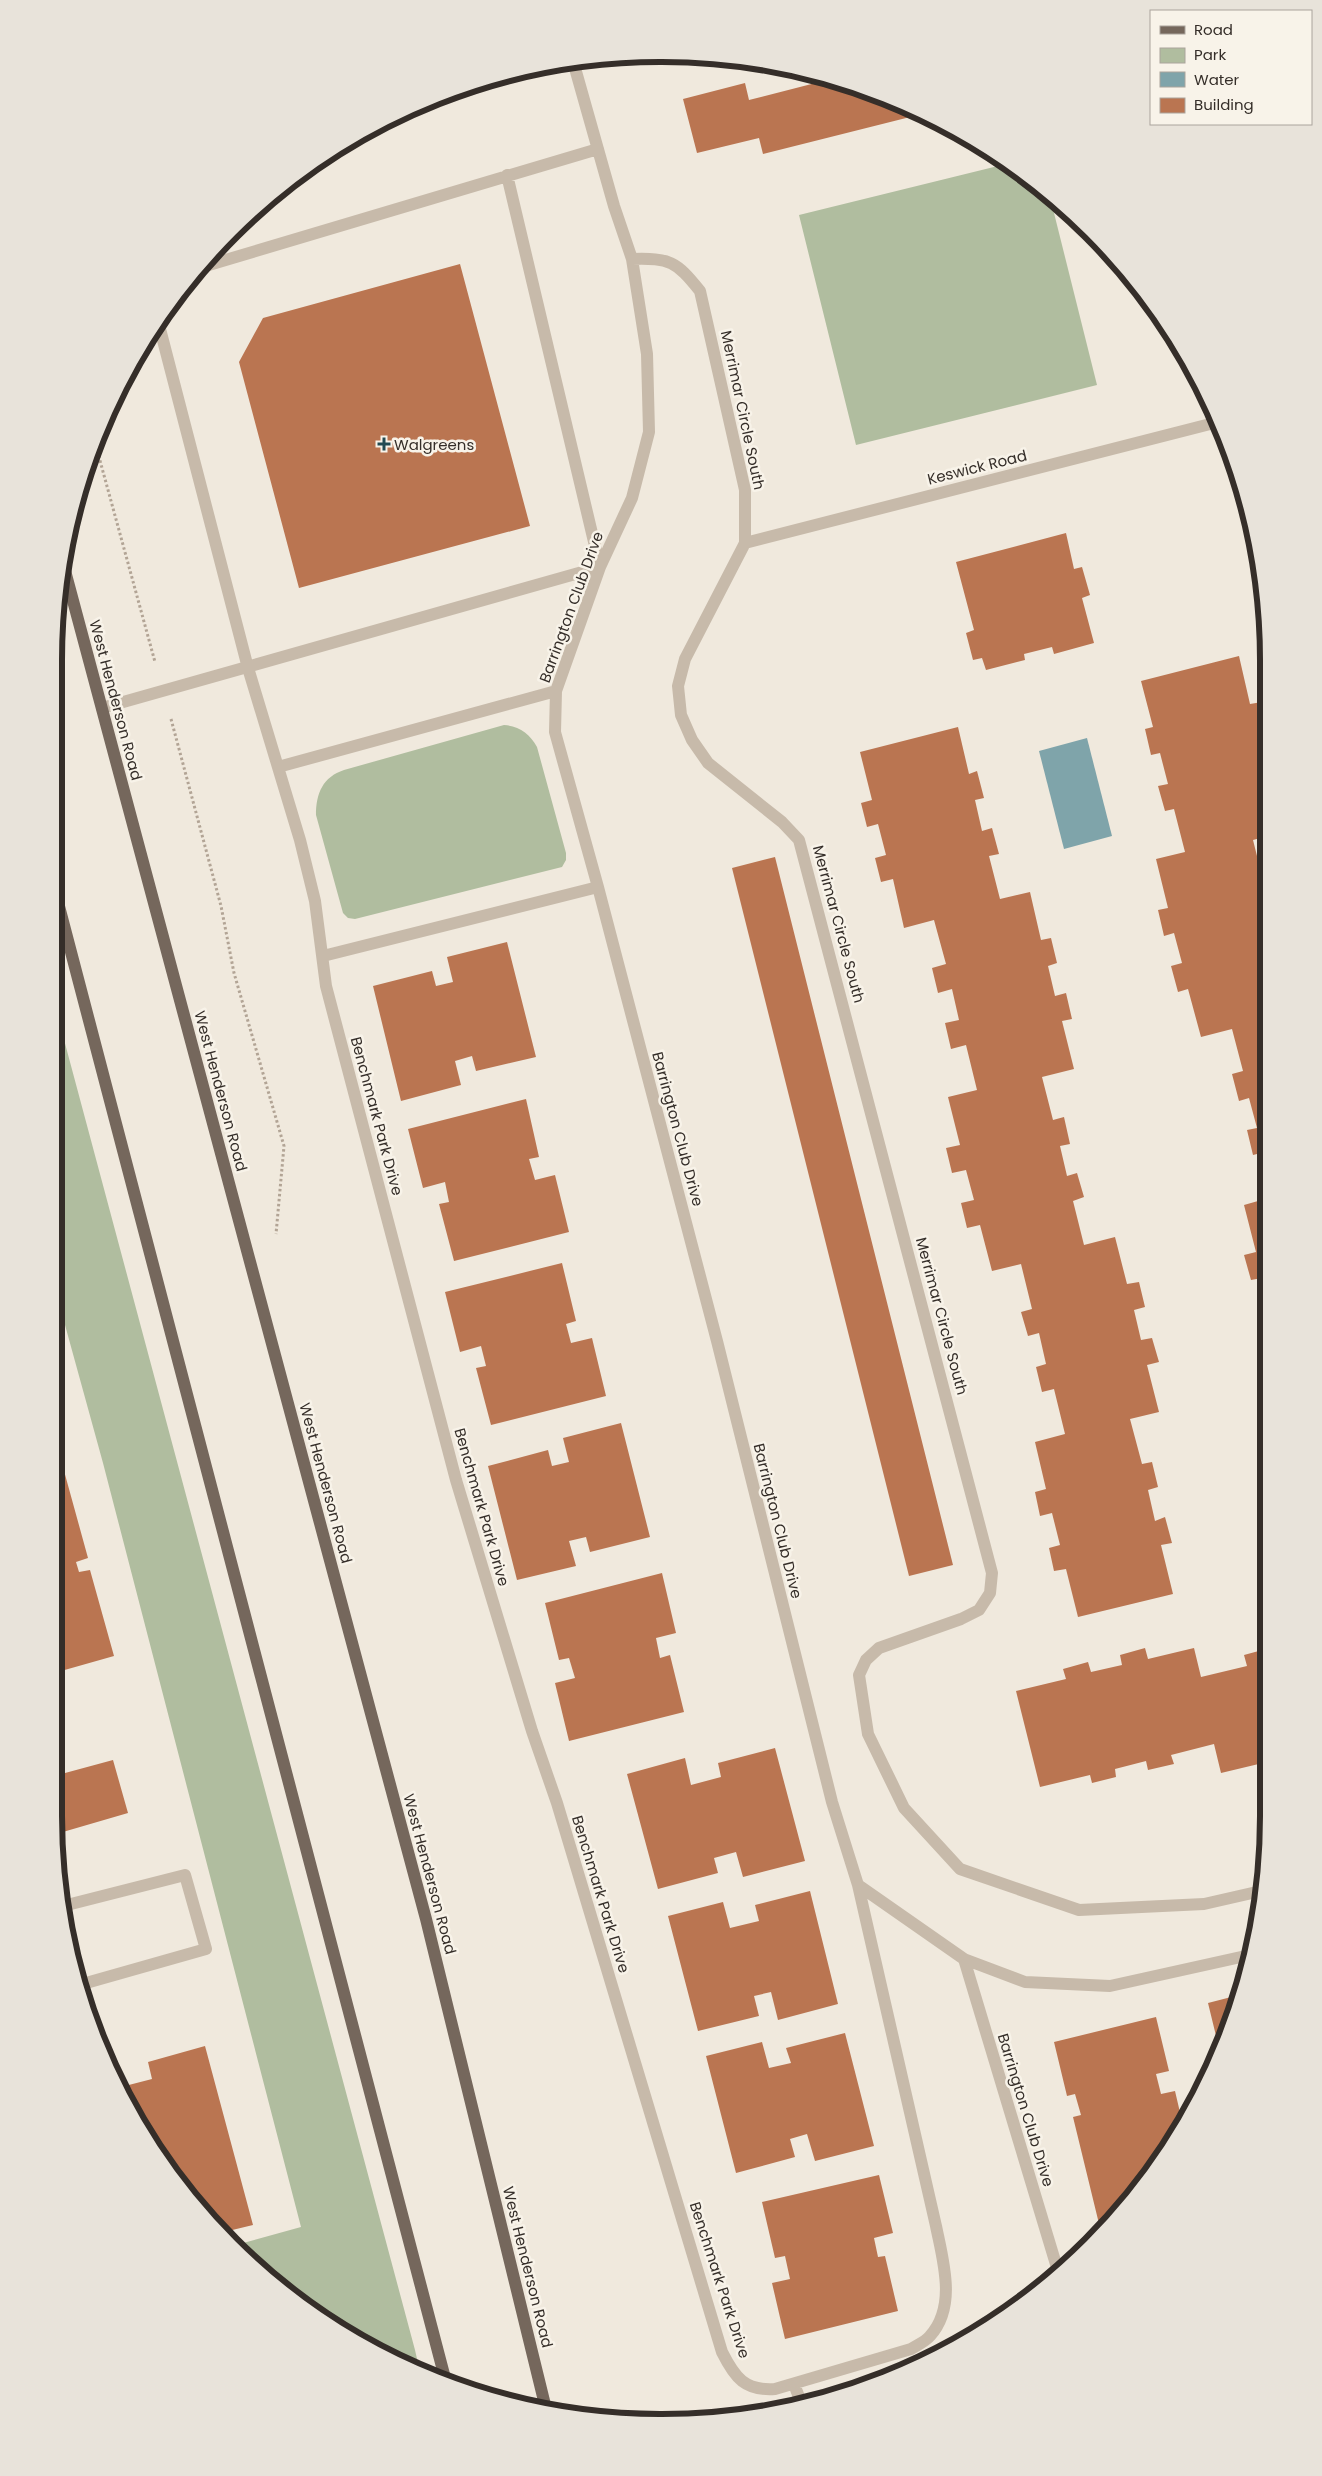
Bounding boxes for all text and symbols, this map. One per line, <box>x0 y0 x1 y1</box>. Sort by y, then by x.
legend <box>1150 10 1312 125</box>
text: Road <box>1194 19 1233 40</box>
text: Park <box>1194 44 1226 65</box>
text: Water <box>1194 69 1240 90</box>
text: Building <box>1194 94 1254 115</box>
street label: Merrimar Circle South <box>716 328 770 492</box>
place label: Walgreens <box>394 434 474 455</box>
marker: Walgreens <box>378 438 390 450</box>
street label: Keswick Road <box>925 444 1029 490</box>
street label: Barrington Club Drive <box>534 529 608 685</box>
street label: West Henderson Road <box>84 617 148 783</box>
street label: Merrimar Circle South <box>808 843 870 1005</box>
street label: West Henderson Road <box>189 1008 253 1174</box>
street label: Benchmark Park Drive <box>346 1034 408 1198</box>
street label: Barrington Club Drive <box>647 1049 709 1209</box>
street label: Merrimar Circle South <box>911 1235 973 1397</box>
street label: West Henderson Road <box>294 1400 358 1566</box>
street label: Benchmark Park Drive <box>449 1426 515 1588</box>
street label: Barrington Club Drive <box>749 1441 807 1601</box>
street label: West Henderson Road <box>398 1791 462 1957</box>
street label: Benchmark Park Drive <box>567 1813 635 1975</box>
street label: Barrington Club Drive <box>993 2031 1059 2189</box>
street label: West Henderson Road <box>498 2184 558 2350</box>
street label: Benchmark Park Drive <box>685 2199 755 2361</box>

